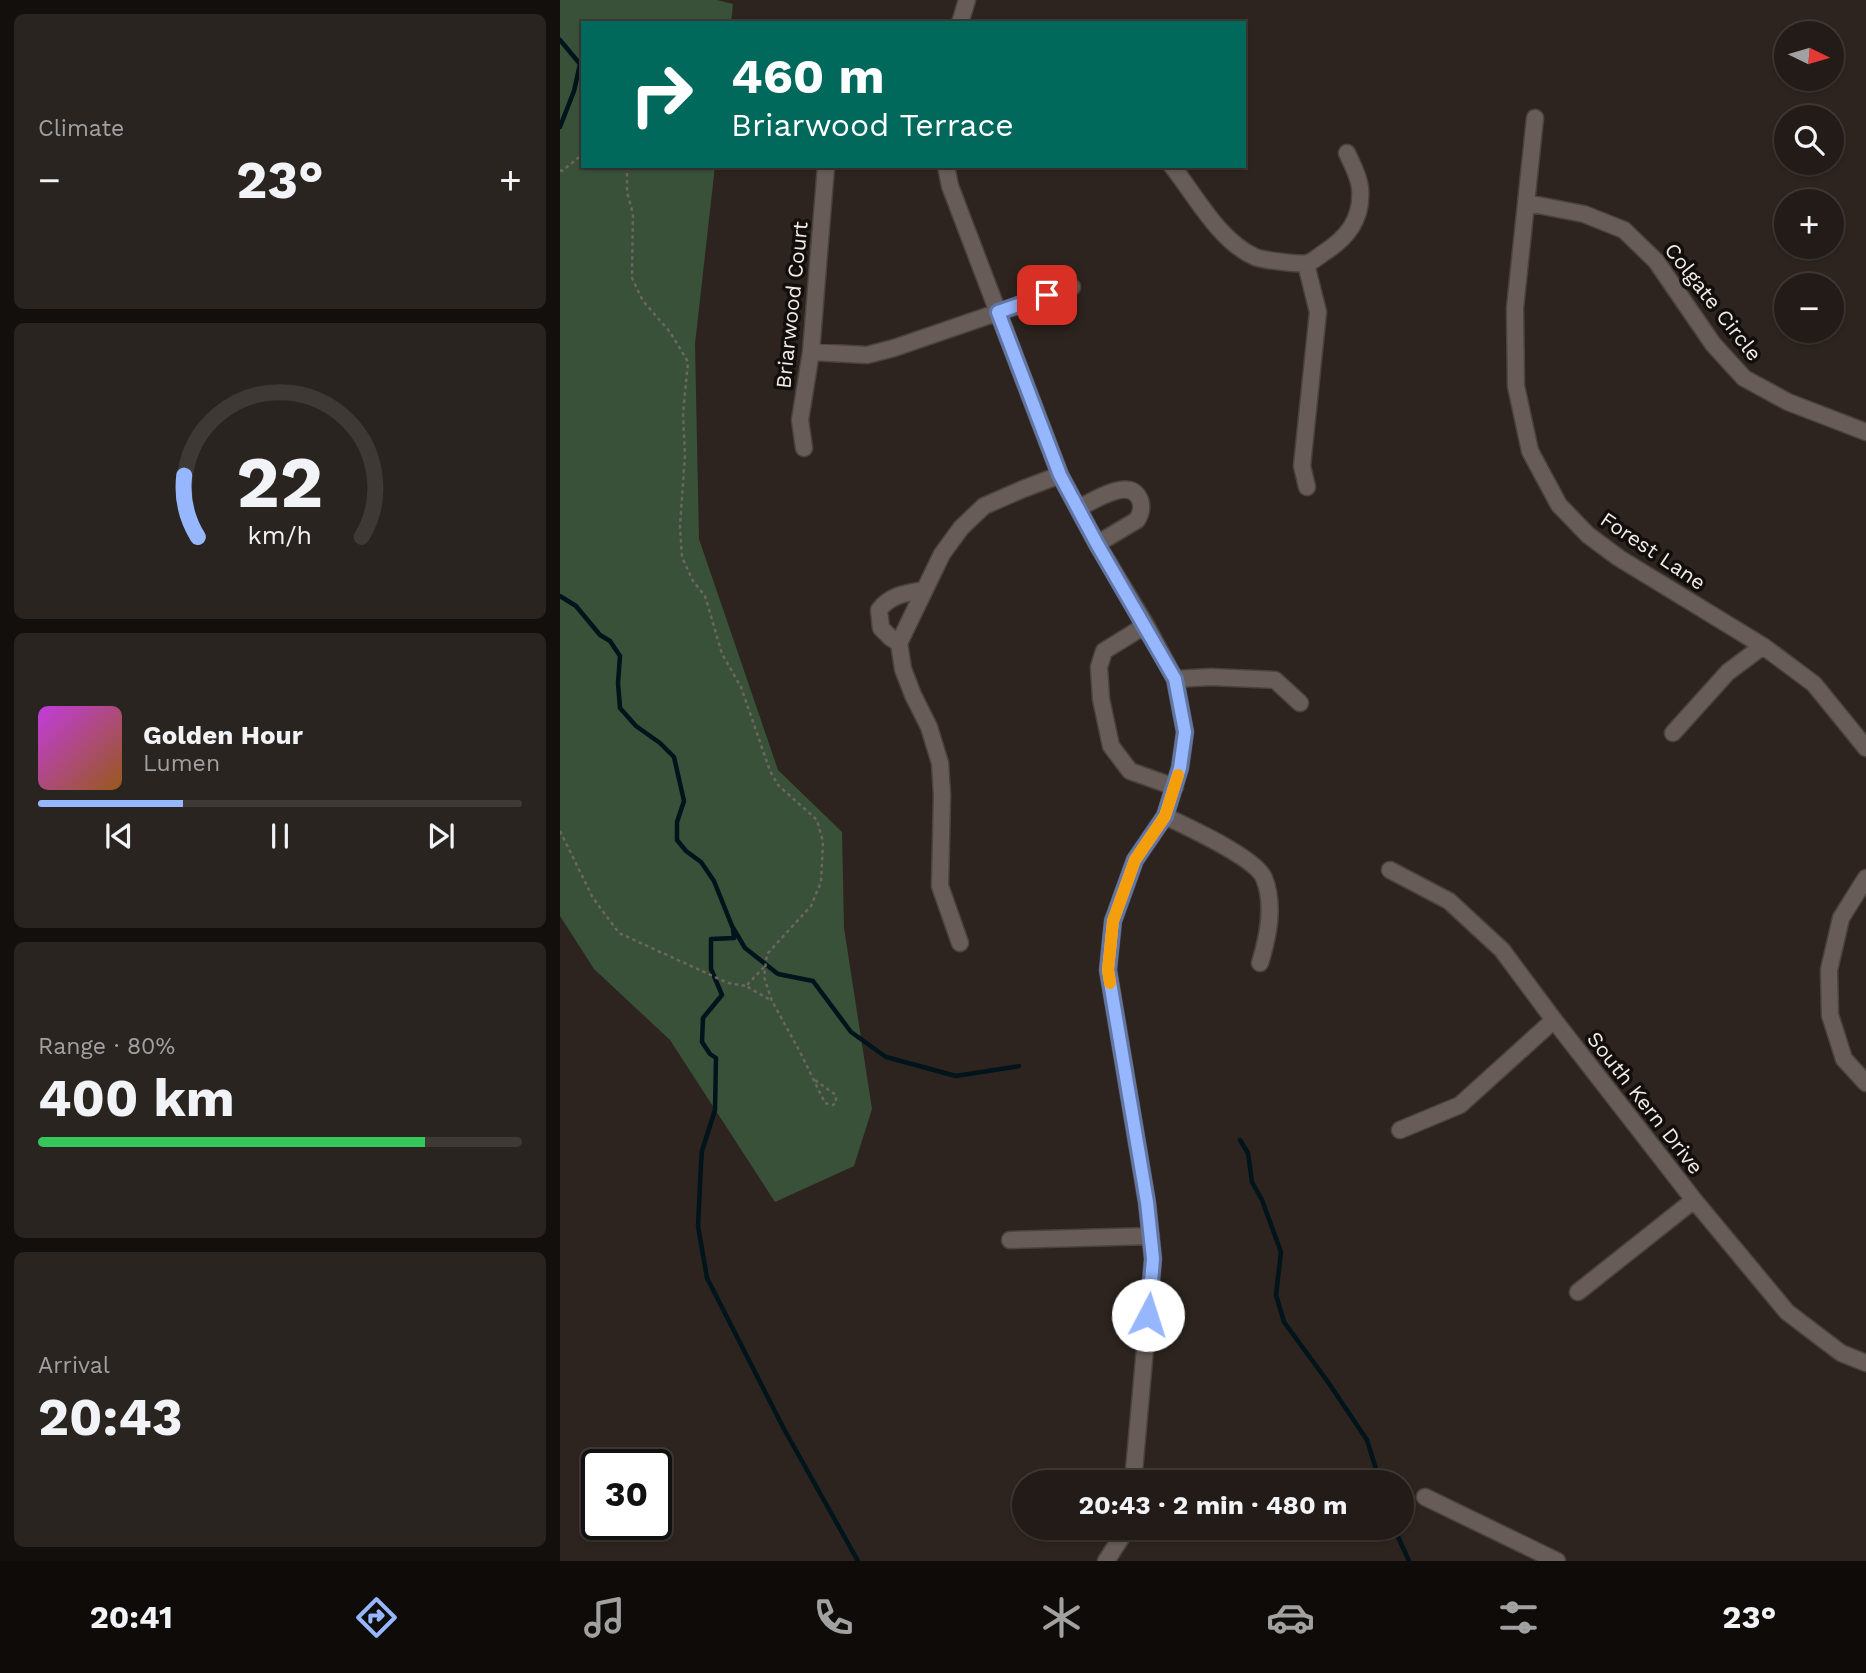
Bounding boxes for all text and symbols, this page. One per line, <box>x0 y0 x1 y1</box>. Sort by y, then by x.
north arrow <box>1774 21 1844 91</box>
map controls <box>1774 21 1844 343</box>
text: 460 m <box>731 47 885 105</box>
icon: right <box>616 49 707 140</box>
button: search <box>1774 105 1844 175</box>
text: Briarwood Terrace <box>731 106 1014 144</box>
text: Climate <box>38 115 124 142</box>
text: 23° <box>236 150 324 211</box>
text: − <box>38 158 61 202</box>
text: + <box>499 158 522 202</box>
button: + <box>1774 189 1844 259</box>
street label: Briarwood Court <box>770 220 813 390</box>
street label: Colgate Circle <box>1660 238 1767 366</box>
pin <box>1017 265 1077 325</box>
button: − <box>1774 273 1844 343</box>
icon: arrive <box>1028 276 1066 314</box>
text: 22 <box>237 440 323 526</box>
street label: Forest Lane <box>1596 506 1711 595</box>
text: km/h <box>248 521 312 550</box>
text: Golden Hour <box>143 720 303 750</box>
text: Lumen <box>143 750 220 777</box>
icon: previous <box>100 817 138 855</box>
icon: pause <box>261 817 299 855</box>
icon: next <box>422 817 460 855</box>
street label: South Kern Drive <box>1582 1026 1709 1179</box>
text: Range · 80% <box>38 1033 175 1060</box>
text: 400 km <box>38 1068 235 1129</box>
position arrow <box>1111 1278 1185 1352</box>
text: Arrival <box>38 1352 110 1379</box>
text: 20:43 <box>38 1387 183 1448</box>
speed limit sign: 30 <box>581 1449 672 1540</box>
text: 20:43 · 2 min · 480 m <box>1078 1490 1348 1520</box>
icon: directions <box>352 1593 401 1642</box>
icon: music <box>580 1593 629 1642</box>
icon: phone <box>809 1593 858 1642</box>
icon: climate <box>1037 1593 1086 1642</box>
icon: car <box>1266 1593 1315 1642</box>
icon: filters <box>1494 1593 1543 1642</box>
text: 20:41 <box>90 1598 173 1636</box>
text: 23° <box>1722 1598 1776 1636</box>

